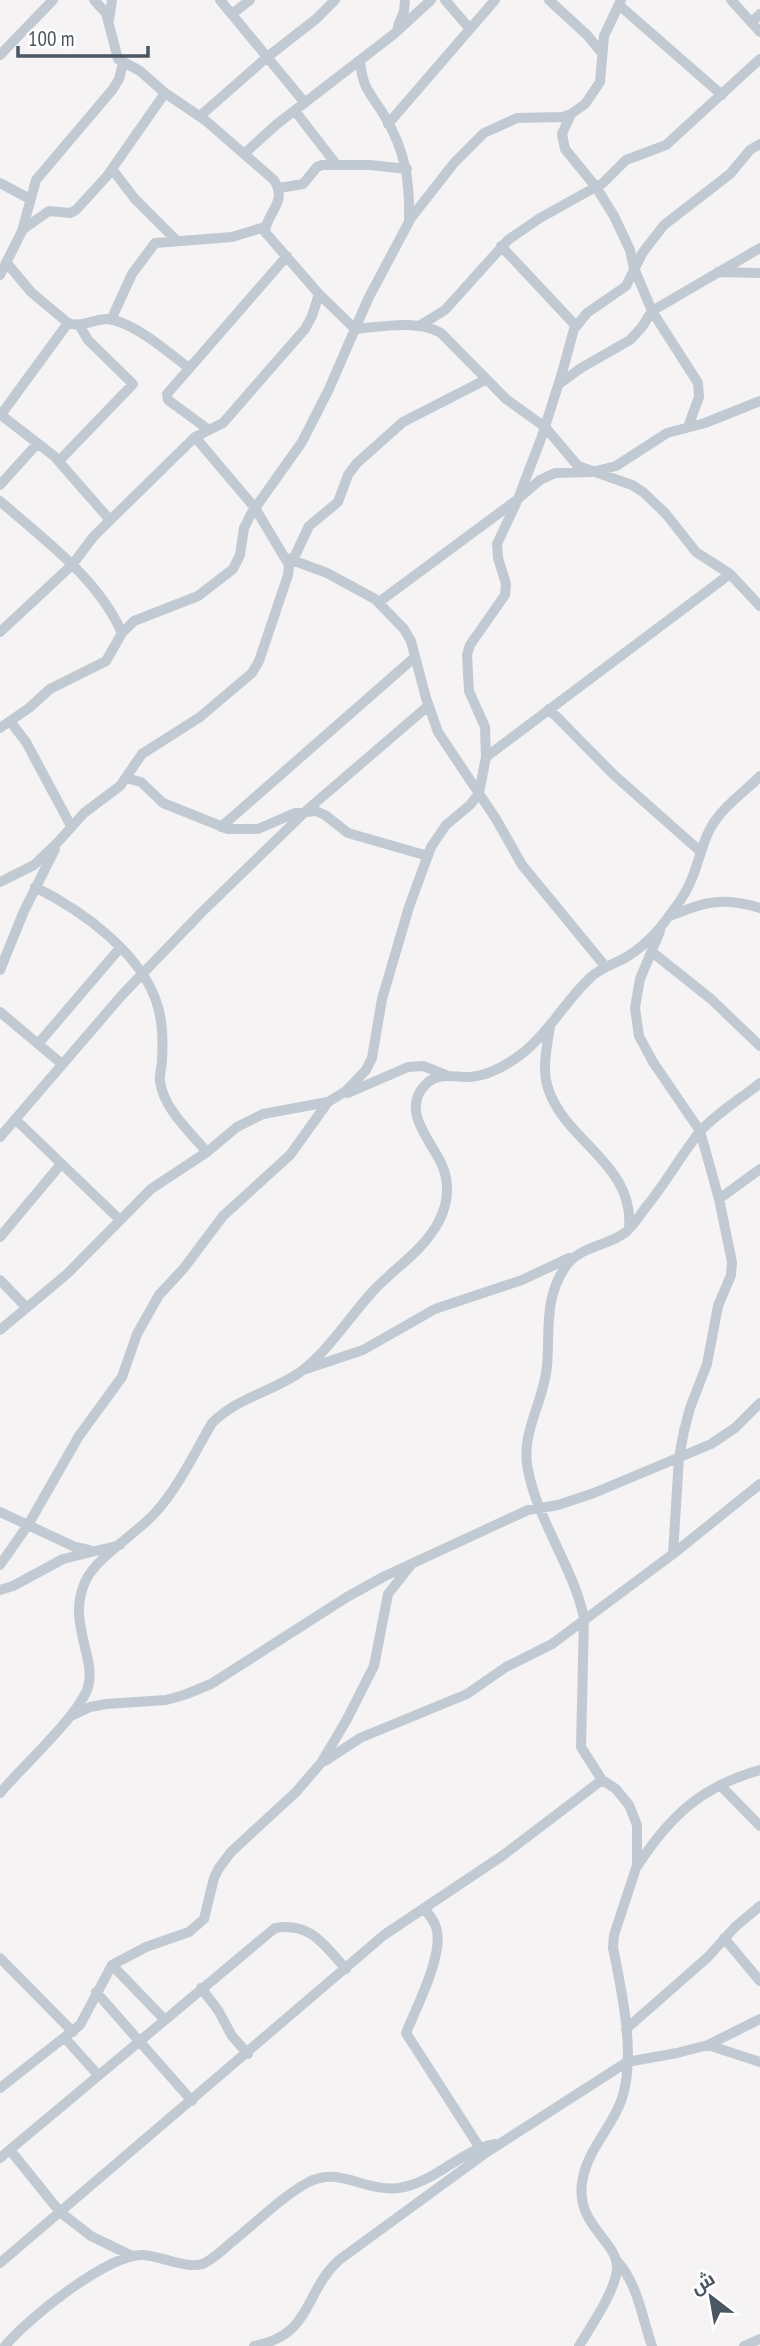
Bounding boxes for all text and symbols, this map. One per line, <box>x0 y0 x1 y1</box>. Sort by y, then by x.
scale bar <box>18 14 147 58</box>
text: 100 m <box>28 25 74 52</box>
north arrow <box>676 2262 746 2332</box>
text: ش <box>686 2266 719 2299</box>

